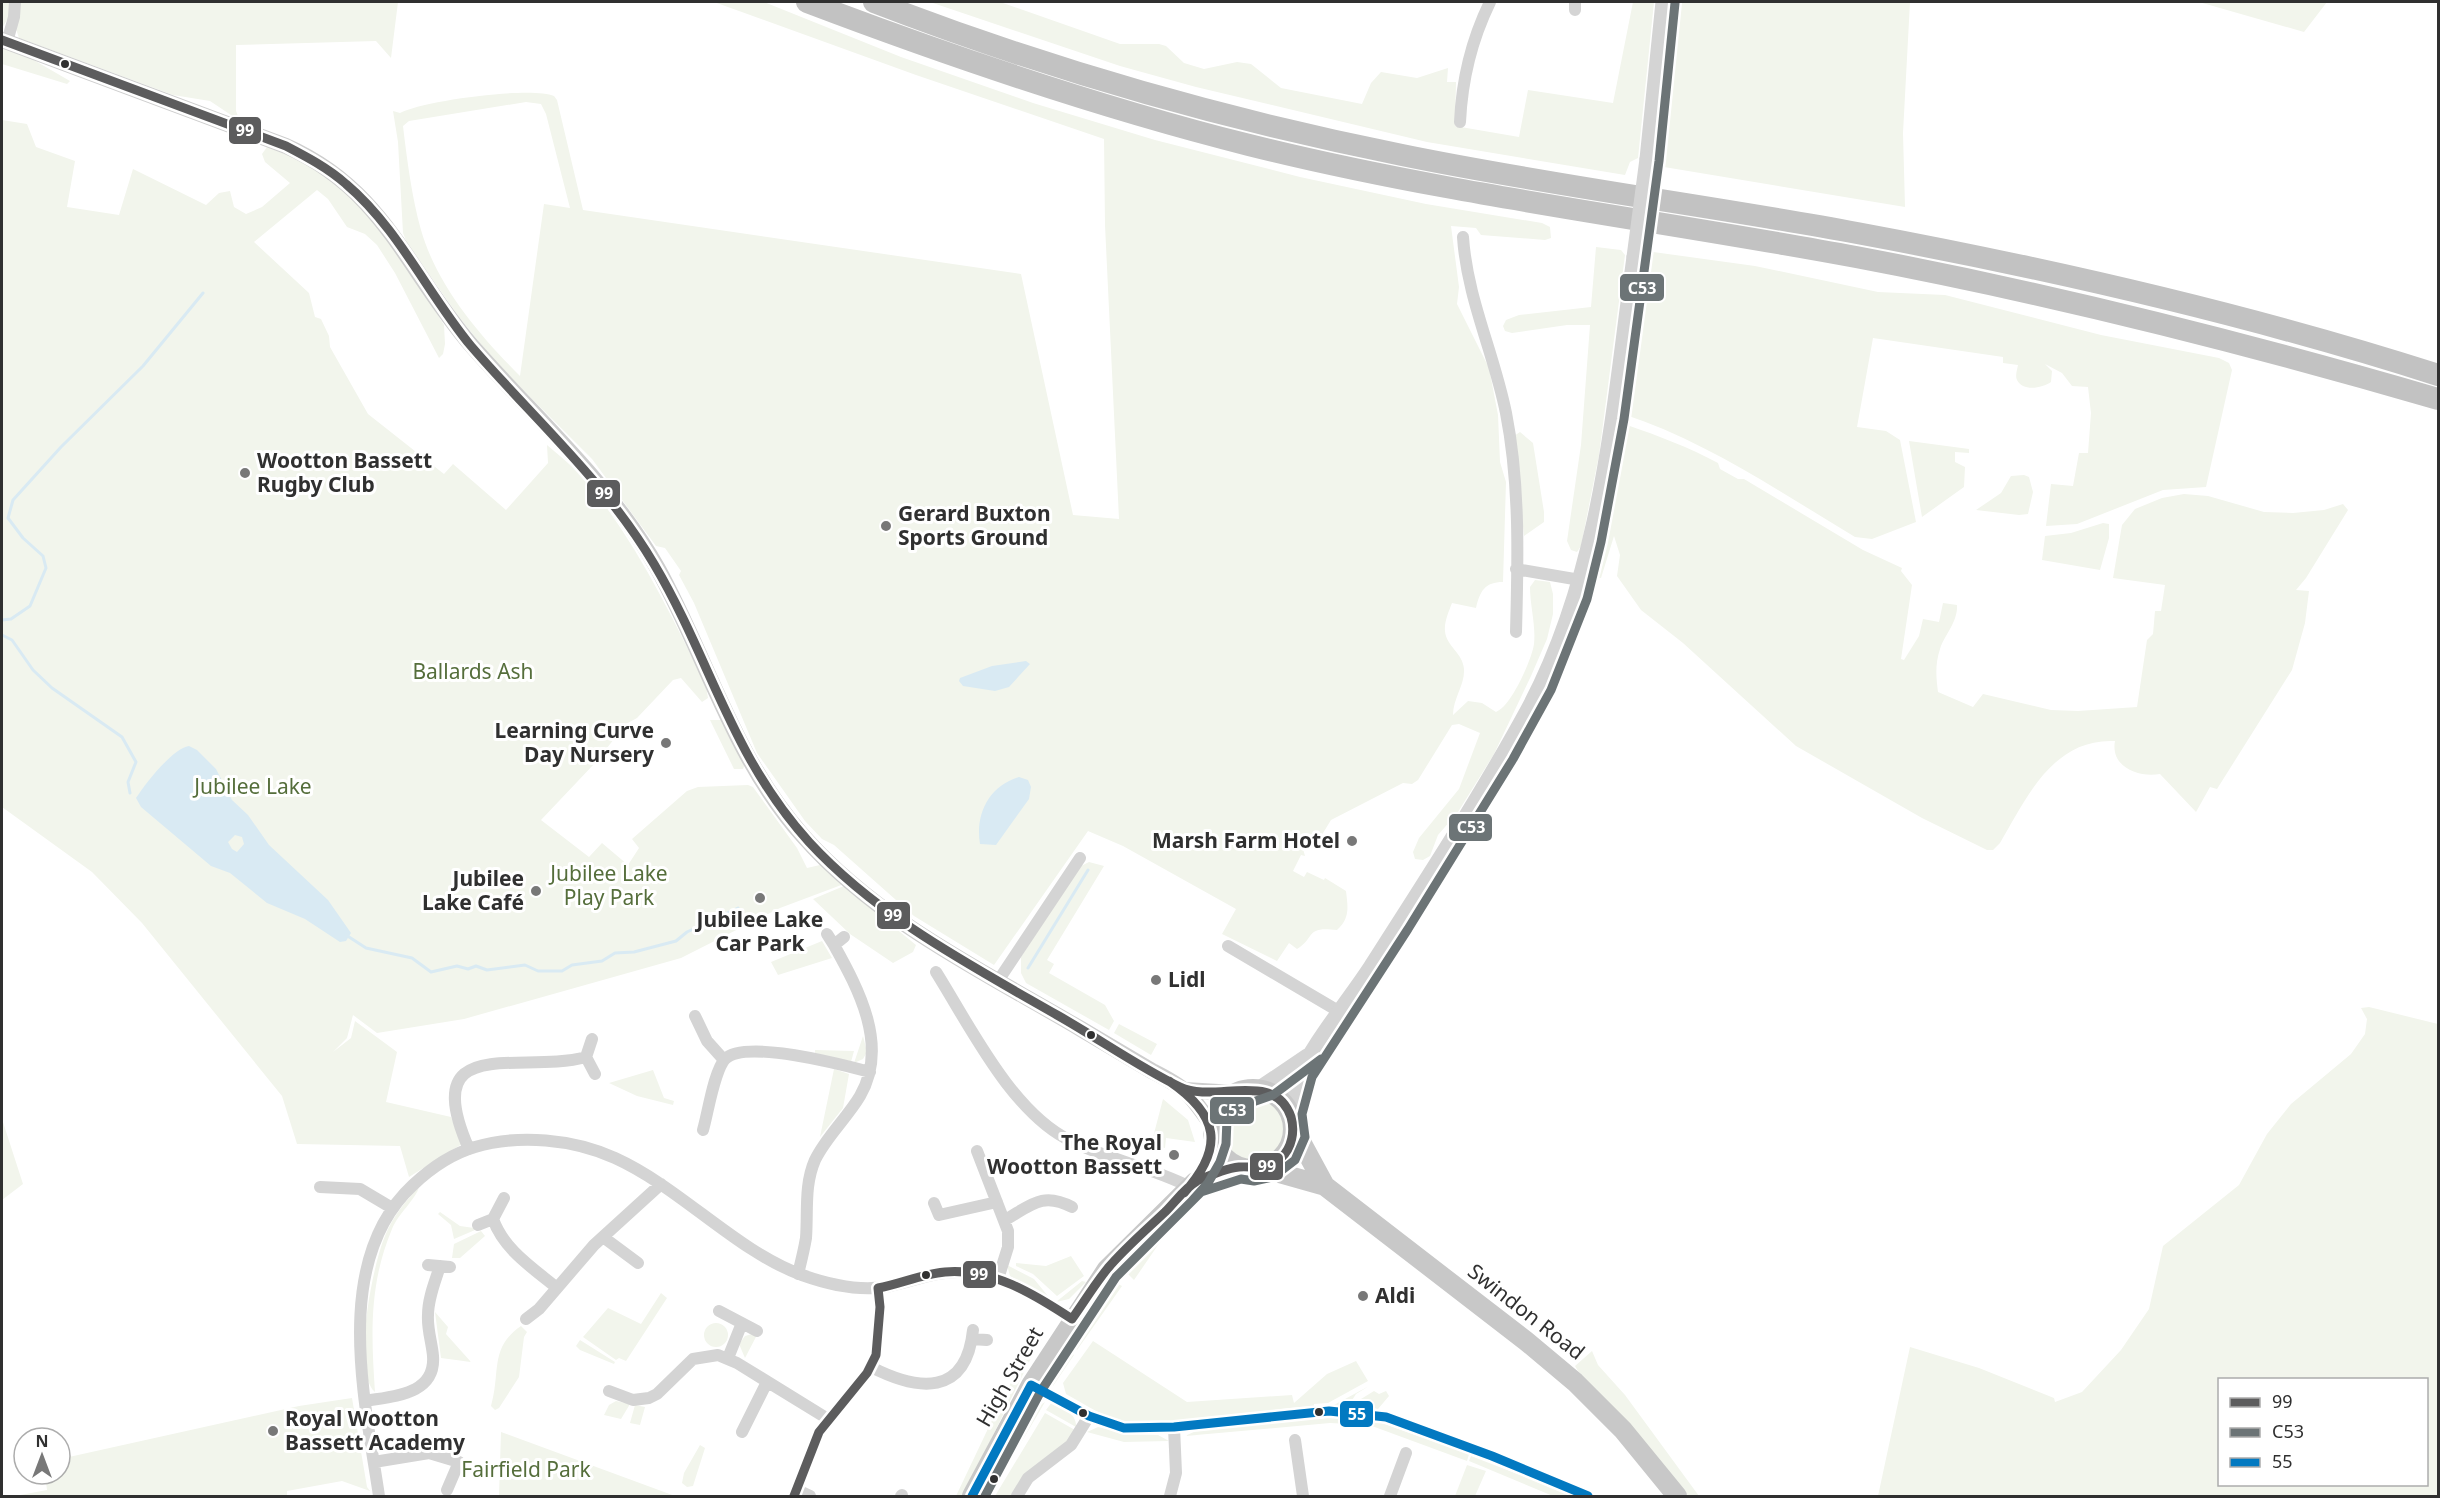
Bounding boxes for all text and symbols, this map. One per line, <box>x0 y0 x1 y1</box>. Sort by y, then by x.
unlabelled marker <box>59 58 71 70</box>
line badge: 99 <box>228 116 262 145</box>
text: 99 <box>236 119 254 141</box>
line badge: C53 <box>1619 273 1665 302</box>
text: C53 <box>1628 277 1656 299</box>
place label: Wootton Bassett Rugby Club <box>257 446 432 498</box>
marker: Wootton Bassett Rugby Club <box>238 466 252 480</box>
line badge: 99 <box>586 479 621 508</box>
text: 99 <box>595 482 613 504</box>
place label: Gerard Buxton Sports Ground <box>898 499 1051 551</box>
marker: Gerard Buxton Sports Ground <box>879 519 893 533</box>
park label: Ballards Ash <box>412 657 534 685</box>
place label: Learning Curve Day Nursery <box>494 716 654 768</box>
marker: Learning Curve Day Nursery <box>659 736 673 750</box>
park label: Jubilee Lake <box>192 772 312 800</box>
line badge: C53 <box>1448 813 1493 842</box>
text: C53 <box>1457 816 1485 838</box>
place label: Marsh Farm Hotel <box>1152 826 1340 854</box>
marker: Marsh Farm Hotel <box>1345 834 1359 848</box>
park label: Jubilee Lake Play Park <box>548 859 668 911</box>
place label: Jubilee Lake Café <box>422 864 524 916</box>
marker: Jubilee Lake Café <box>529 884 543 898</box>
marker: Jubilee Lake Car Park <box>753 891 767 905</box>
line badge: 99 <box>876 901 911 930</box>
text: 99 <box>884 904 902 926</box>
place label: Jubilee Lake Car Park <box>695 905 823 957</box>
place label: Lidl <box>1168 965 1206 993</box>
marker: Lidl <box>1149 973 1163 987</box>
unlabelled marker <box>1085 1029 1097 1041</box>
line badge: C53 <box>1209 1096 1255 1125</box>
text: C53 <box>1218 1099 1246 1121</box>
place label: The Royal Wootton Bassett <box>987 1128 1162 1180</box>
marker: The Royal Wootton Bassett <box>1167 1148 1181 1162</box>
line badge: 99 <box>1249 1152 1284 1181</box>
text: 99 <box>1258 1155 1276 1177</box>
street label: Swindon Road <box>1462 1257 1591 1366</box>
line badge: 99 <box>962 1260 997 1289</box>
text: 99 <box>970 1263 988 1285</box>
unlabelled marker <box>920 1269 932 1281</box>
place label: Aldi <box>1375 1281 1415 1309</box>
marker: Aldi <box>1356 1289 1370 1303</box>
street label: High Street <box>969 1321 1049 1432</box>
legend <box>2218 1378 2428 1486</box>
text: 99 <box>2272 1389 2293 1413</box>
line badge: 55 <box>1339 1400 1374 1428</box>
text: 55 <box>1348 1403 1366 1425</box>
place label: Royal Wootton Bassett Academy <box>285 1404 465 1456</box>
unlabelled marker <box>1313 1406 1325 1418</box>
unlabelled marker <box>1077 1407 1089 1419</box>
text: C53 <box>2272 1419 2304 1443</box>
marker: Royal Wootton Bassett Academy <box>266 1424 280 1438</box>
north arrow <box>12 1426 72 1486</box>
text: N <box>35 1430 49 1452</box>
text: 55 <box>2272 1449 2293 1473</box>
park label: Fairfield Park <box>461 1455 591 1483</box>
unlabelled marker <box>988 1473 1000 1485</box>

